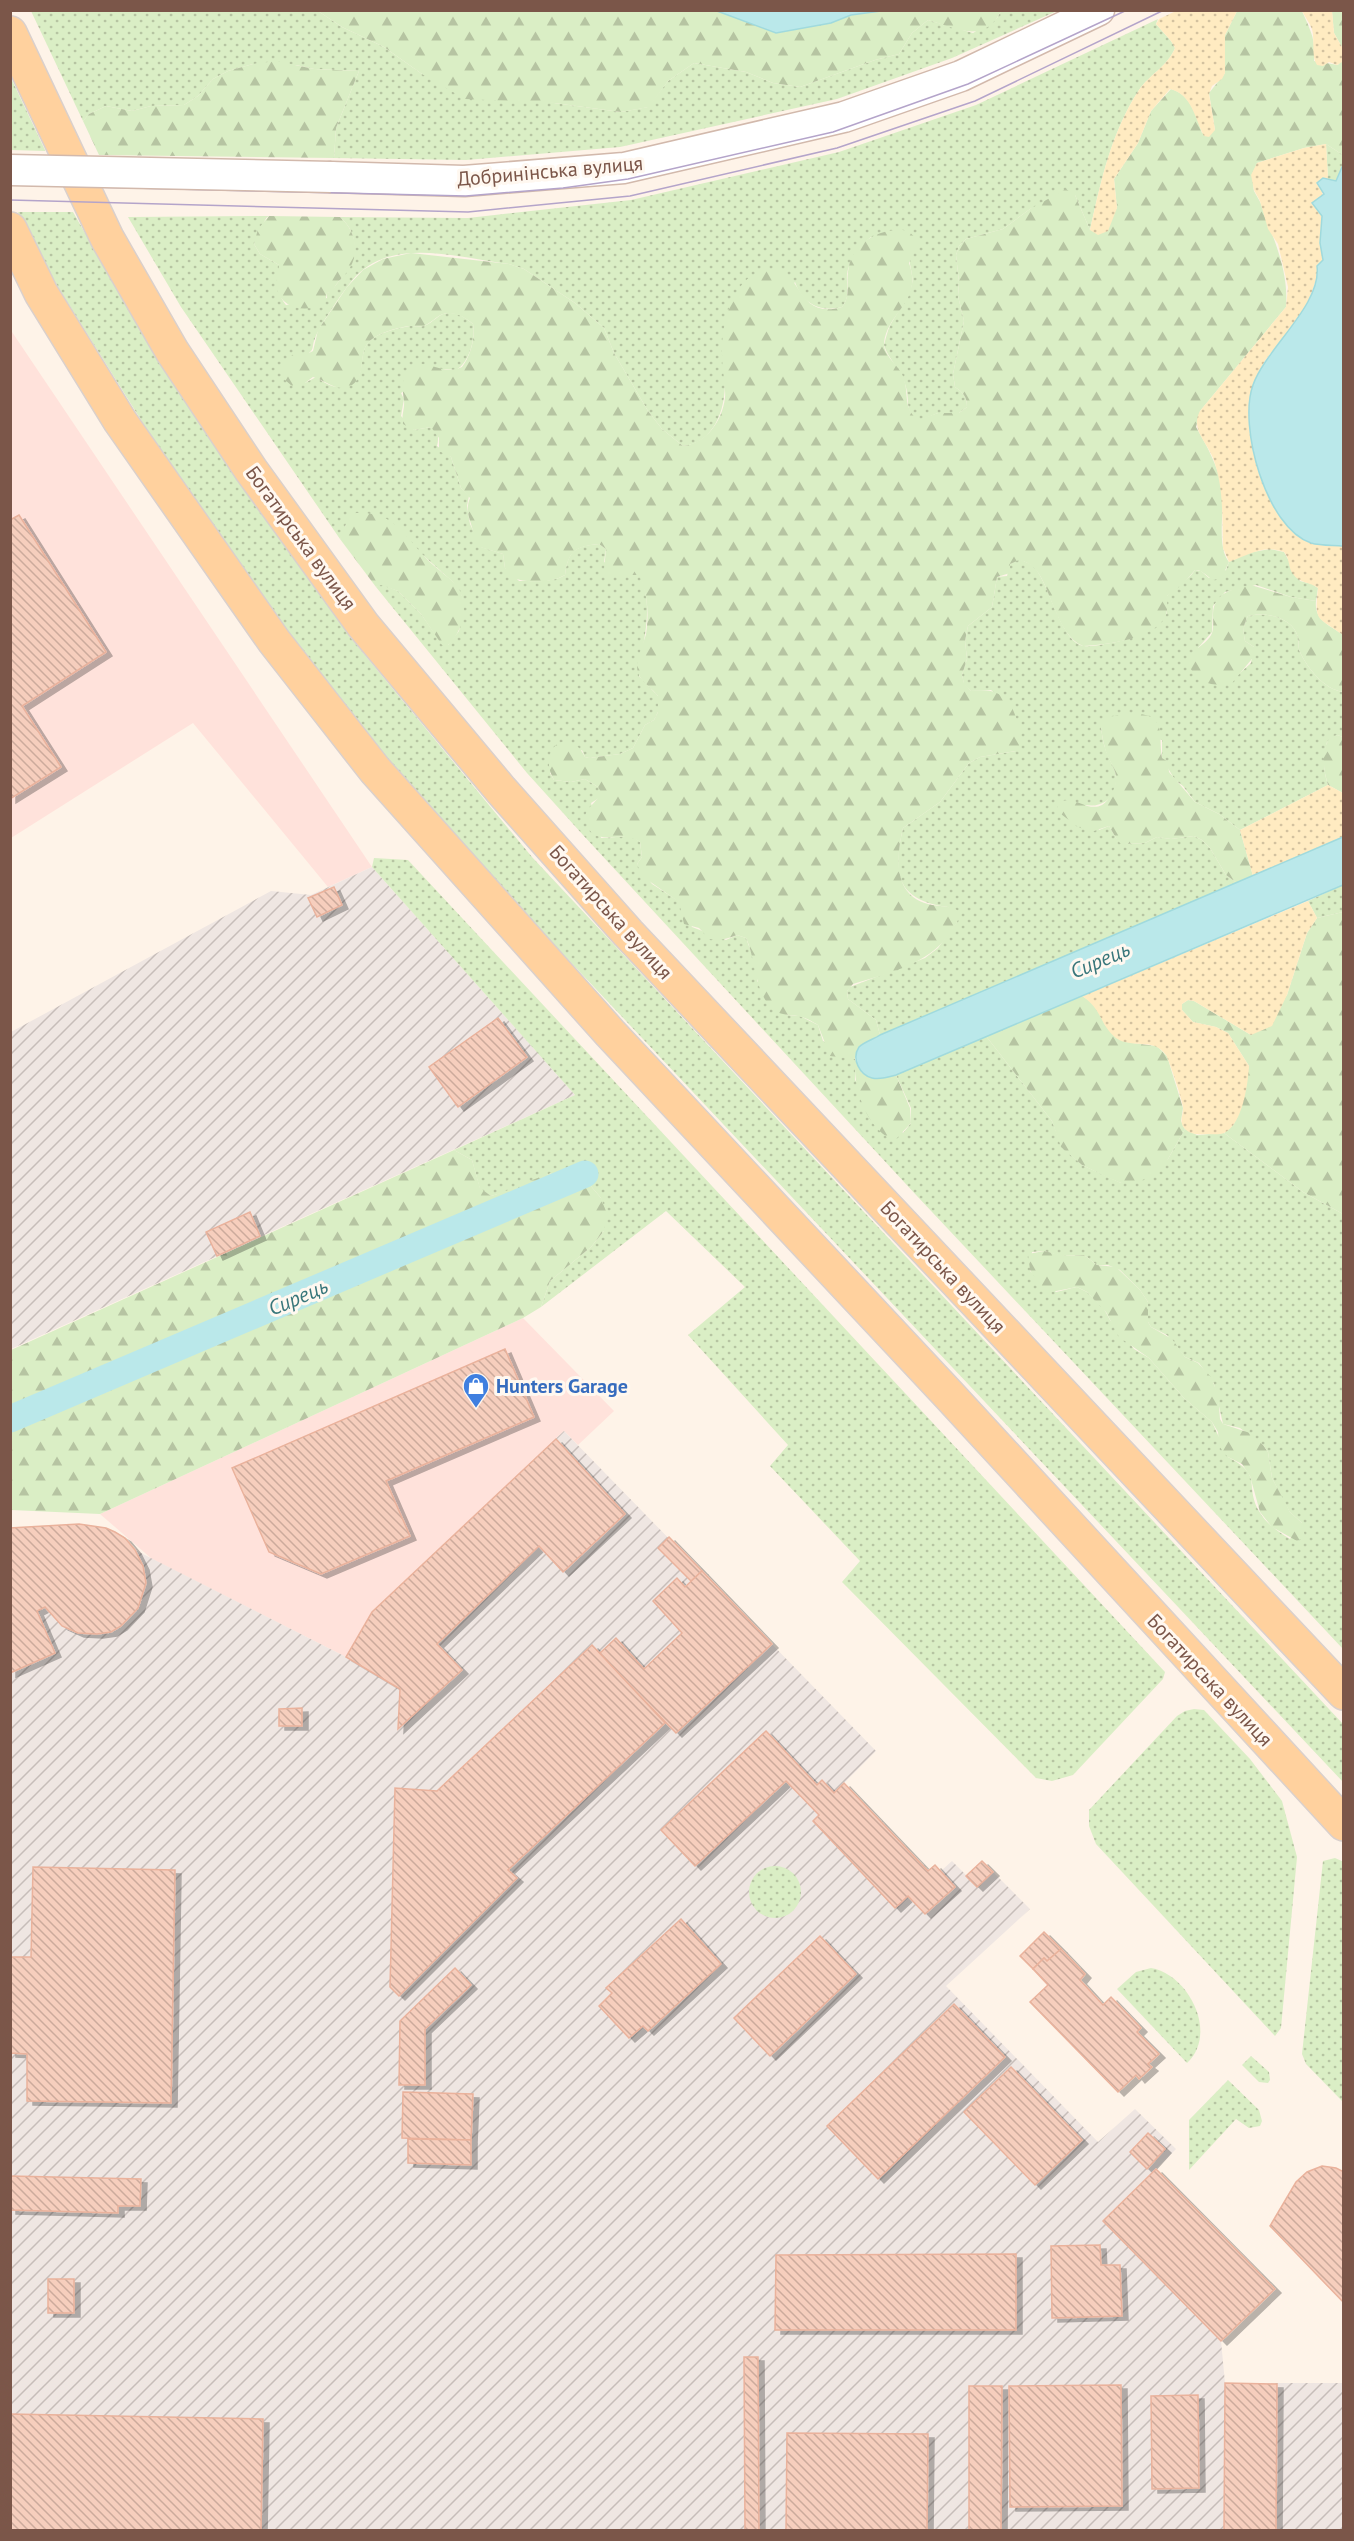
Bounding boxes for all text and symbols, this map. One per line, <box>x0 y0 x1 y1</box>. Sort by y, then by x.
street label: Добринінська вулиця <box>456 150 644 192</box>
street label: Богатирська вулиця <box>240 461 362 615</box>
street label: Богатирська вулиця <box>544 839 678 985</box>
water label: Сирець <box>1066 935 1134 985</box>
street label: Богатирська вулиця <box>875 1195 1011 1339</box>
water label: Сирець <box>264 1272 332 1322</box>
shop icon: Hunters Garage <box>461 1371 491 1409</box>
place label: Hunters Garage <box>496 1373 628 1399</box>
street label: Богатирська вулиця <box>1142 1608 1278 1752</box>

